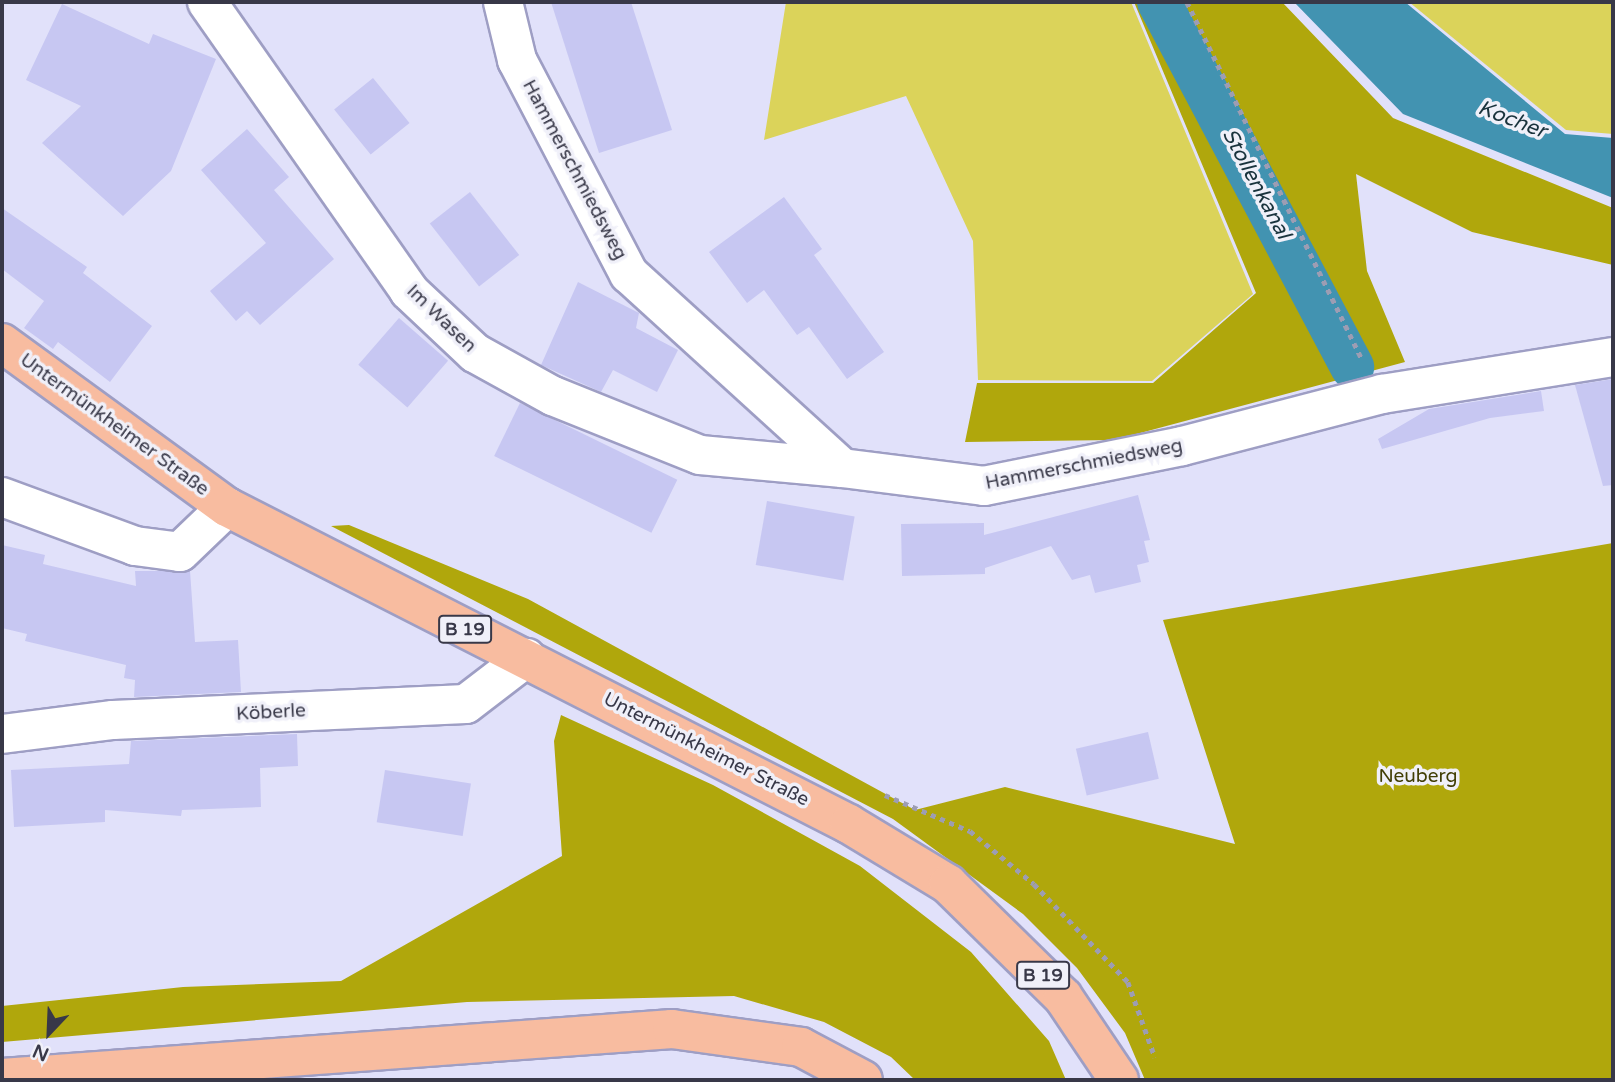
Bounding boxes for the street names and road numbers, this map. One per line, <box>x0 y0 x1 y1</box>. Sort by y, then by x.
street label: Hammerschmiedsweg <box>517 76 631 264</box>
street label: Im Wasen <box>401 280 481 358</box>
street label: Untermünkheimer Straße <box>15 349 213 501</box>
street label: Hammerschmiedsweg <box>983 435 1185 495</box>
road number: B 19 <box>437 614 493 644</box>
street label: Untermünkheimer Straße <box>599 688 813 812</box>
street label: Köberle <box>236 700 306 726</box>
road number: B 19 <box>1015 960 1071 990</box>

